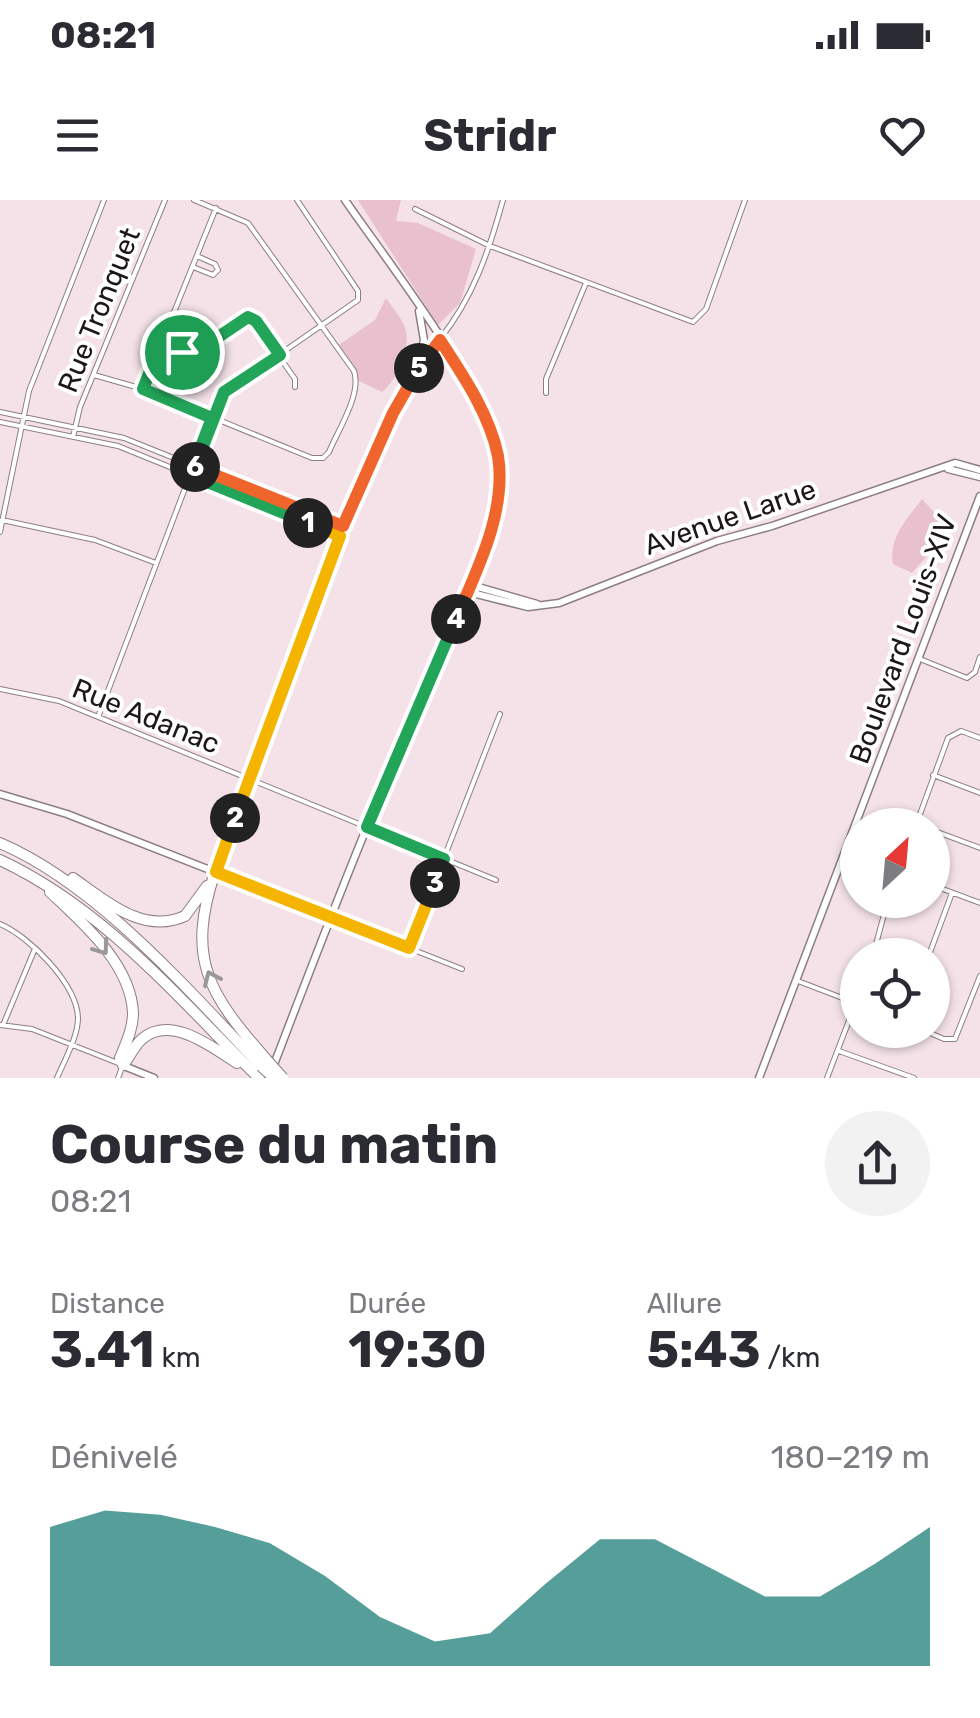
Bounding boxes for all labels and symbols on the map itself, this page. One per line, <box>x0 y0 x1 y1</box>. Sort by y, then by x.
street label: Rue Tronquet <box>51 223 147 397</box>
pin <box>140 310 225 395</box>
pin: 5 <box>394 343 444 393</box>
pin: 6 <box>170 442 220 492</box>
street label: Avenue Larue <box>640 472 820 562</box>
pin: 1 <box>283 498 333 548</box>
street label: Boulevard Louis-XIV <box>843 510 963 768</box>
pin: 4 <box>431 594 481 644</box>
street label: Rue Adanac <box>68 672 224 760</box>
pin: 2 <box>210 793 260 843</box>
north arrow <box>840 808 950 918</box>
pin: 3 <box>410 858 460 908</box>
one-way arrow <box>90 936 109 955</box>
one-way arrow <box>203 971 223 989</box>

